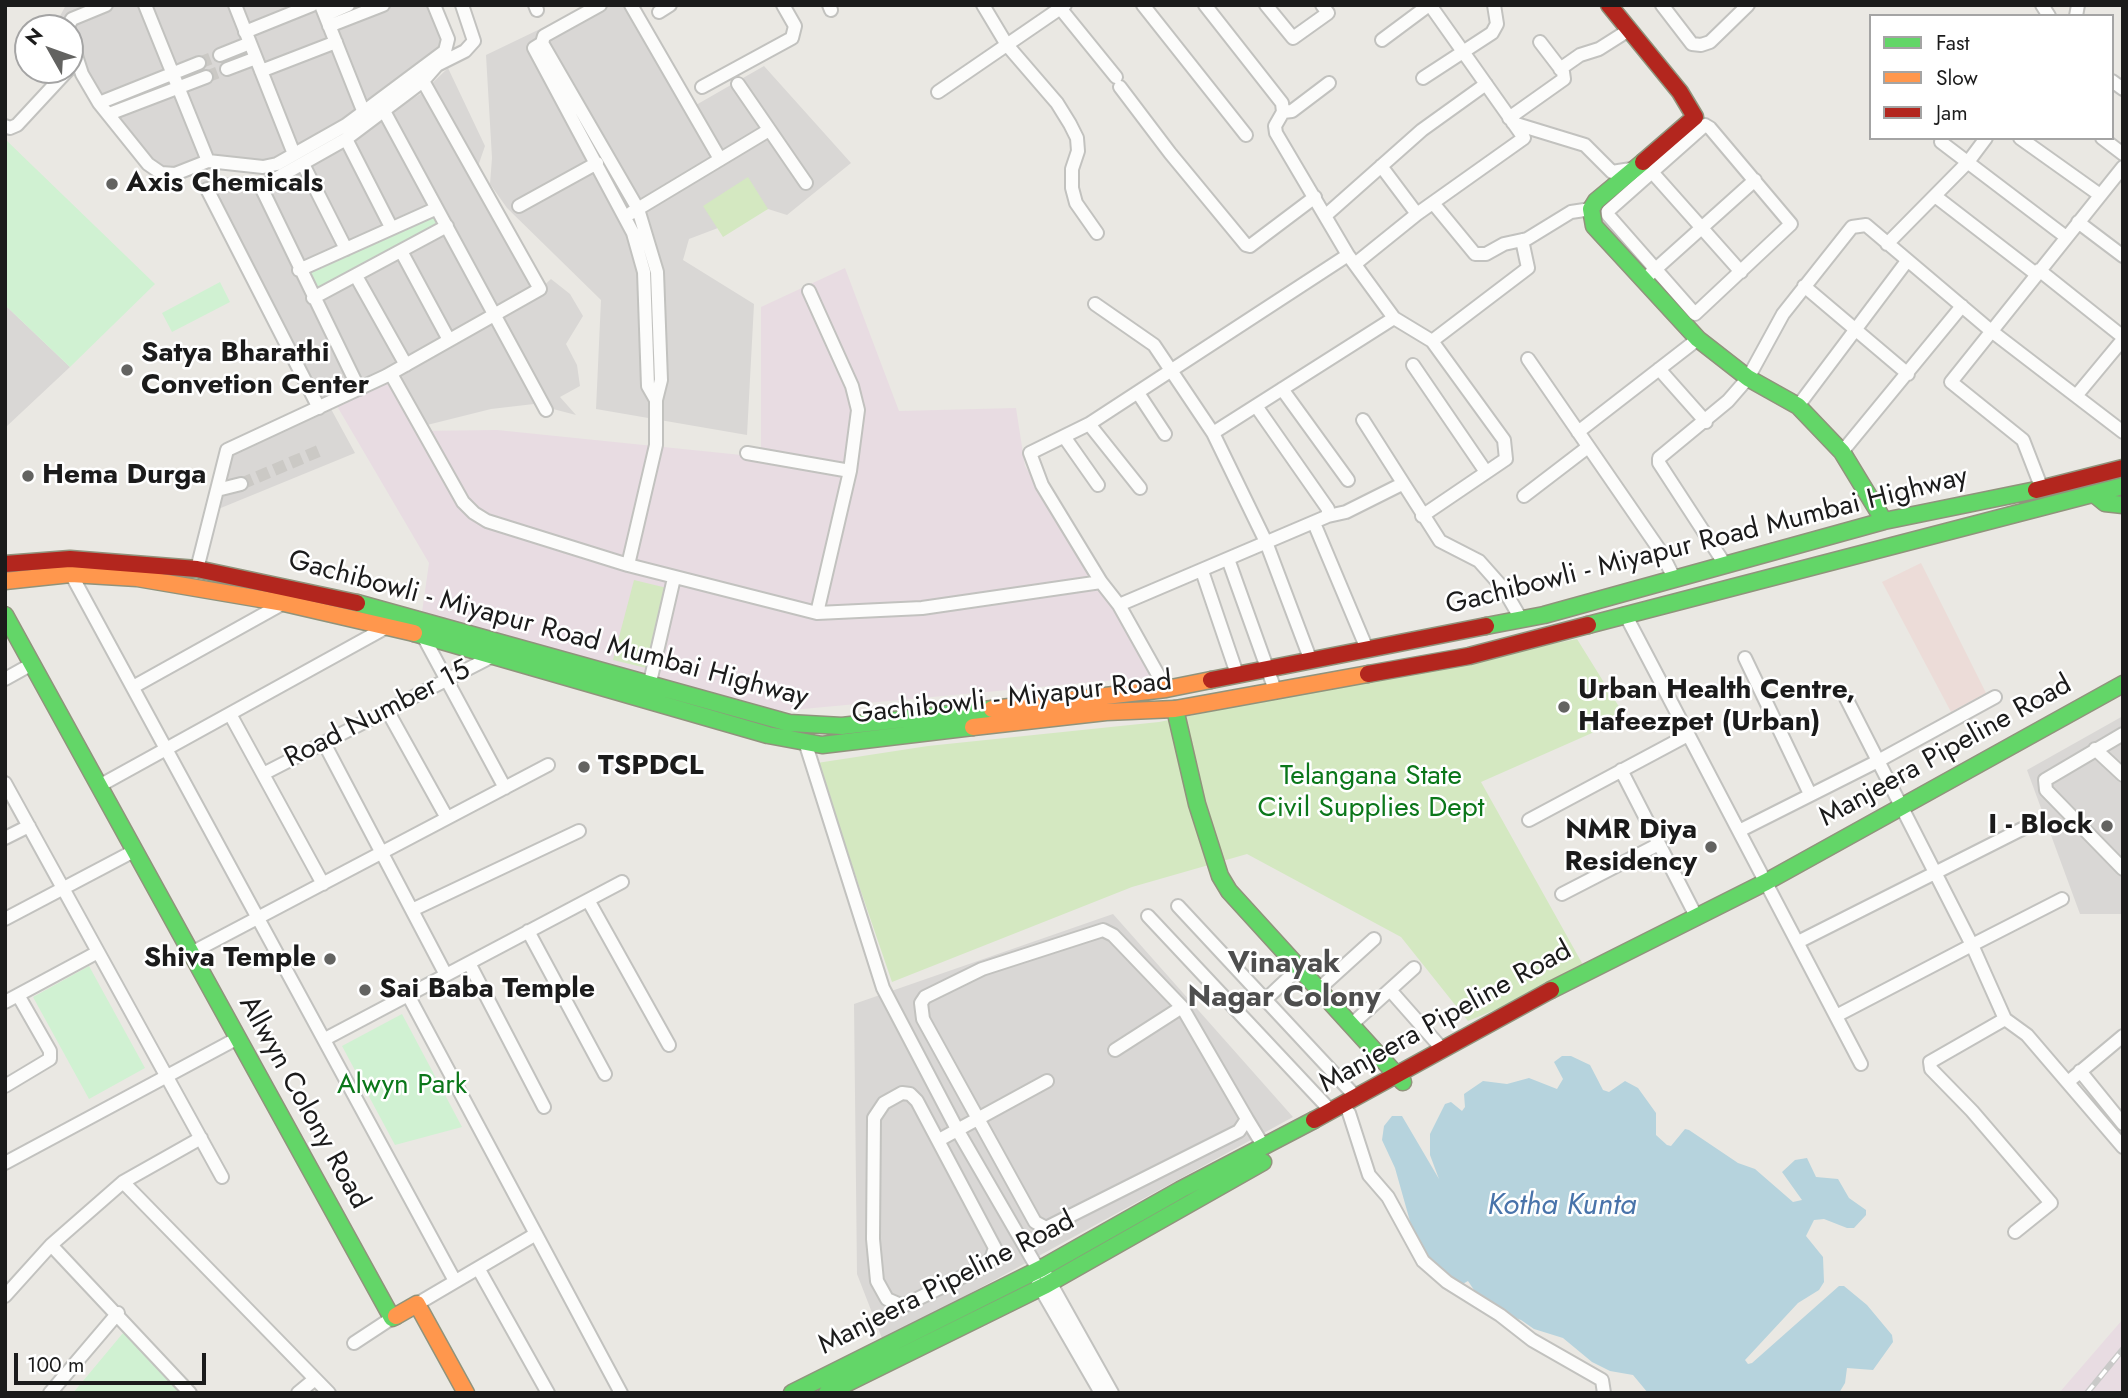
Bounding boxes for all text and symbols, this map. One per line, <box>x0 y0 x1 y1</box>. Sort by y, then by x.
north arrow <box>14 14 84 84</box>
legend <box>1869 14 2114 140</box>
text: N <box>19 22 49 51</box>
text: Fast <box>1936 28 1969 58</box>
text: Slow <box>1936 63 1978 93</box>
text: Jam <box>1936 98 1968 128</box>
place label: Axis Chemicals <box>126 167 323 201</box>
marker: Axis Chemicals <box>104 176 120 192</box>
place label: Satya Bharathi Convetion Center <box>141 337 369 403</box>
marker: Satya Bharathi Convetion Center <box>119 362 135 378</box>
place label: Hema Durga <box>42 459 206 493</box>
street label: Gachibowli - Miyapur Road Mumbai Highway <box>1442 461 1972 623</box>
marker: Hema Durga <box>20 468 36 484</box>
street label: Gachibowli - Miyapur Road Mumbai Highway <box>284 544 812 716</box>
street label: Road Number 15 <box>280 654 476 776</box>
street label: Gachibowli - Miyapur Road <box>850 665 1174 733</box>
street label: Manjeera Pipeline Road <box>1814 669 2078 835</box>
place label: Urban Health Centre, Hafeezpet (Urban) <box>1578 674 1855 740</box>
marker: Urban Health Centre, Hafeezpet (Urban) <box>1556 699 1572 715</box>
place label: TSPDCL <box>598 750 704 784</box>
marker: TSPDCL <box>576 759 592 775</box>
park label: Telangana State Civil Supplies Dept <box>1258 760 1484 826</box>
place label: I - Block <box>1988 809 2093 843</box>
place label: NMR Diya Residency <box>1565 814 1697 880</box>
marker: I - Block <box>2099 818 2115 834</box>
marker: NMR Diya Residency <box>1703 839 1719 855</box>
street label: Manjeera Pipeline Road <box>1314 935 1578 1101</box>
place label: Shiva Temple <box>144 942 316 976</box>
district label: Vinayak Nagar Colony <box>1187 947 1381 1018</box>
marker: Shiva Temple <box>322 951 338 967</box>
place label: Sai Baba Temple <box>379 973 595 1007</box>
marker: Sai Baba Temple <box>357 982 373 998</box>
street label: Allwyn Colony Road <box>230 991 376 1215</box>
park label: Alwyn Park <box>337 1069 467 1103</box>
water label: Kotha Kunta <box>1488 1189 1636 1225</box>
street label: Manjeera Pipeline Road <box>813 1205 1081 1363</box>
scale bar <box>18 1338 210 1382</box>
text: 100 m <box>27 1350 84 1380</box>

